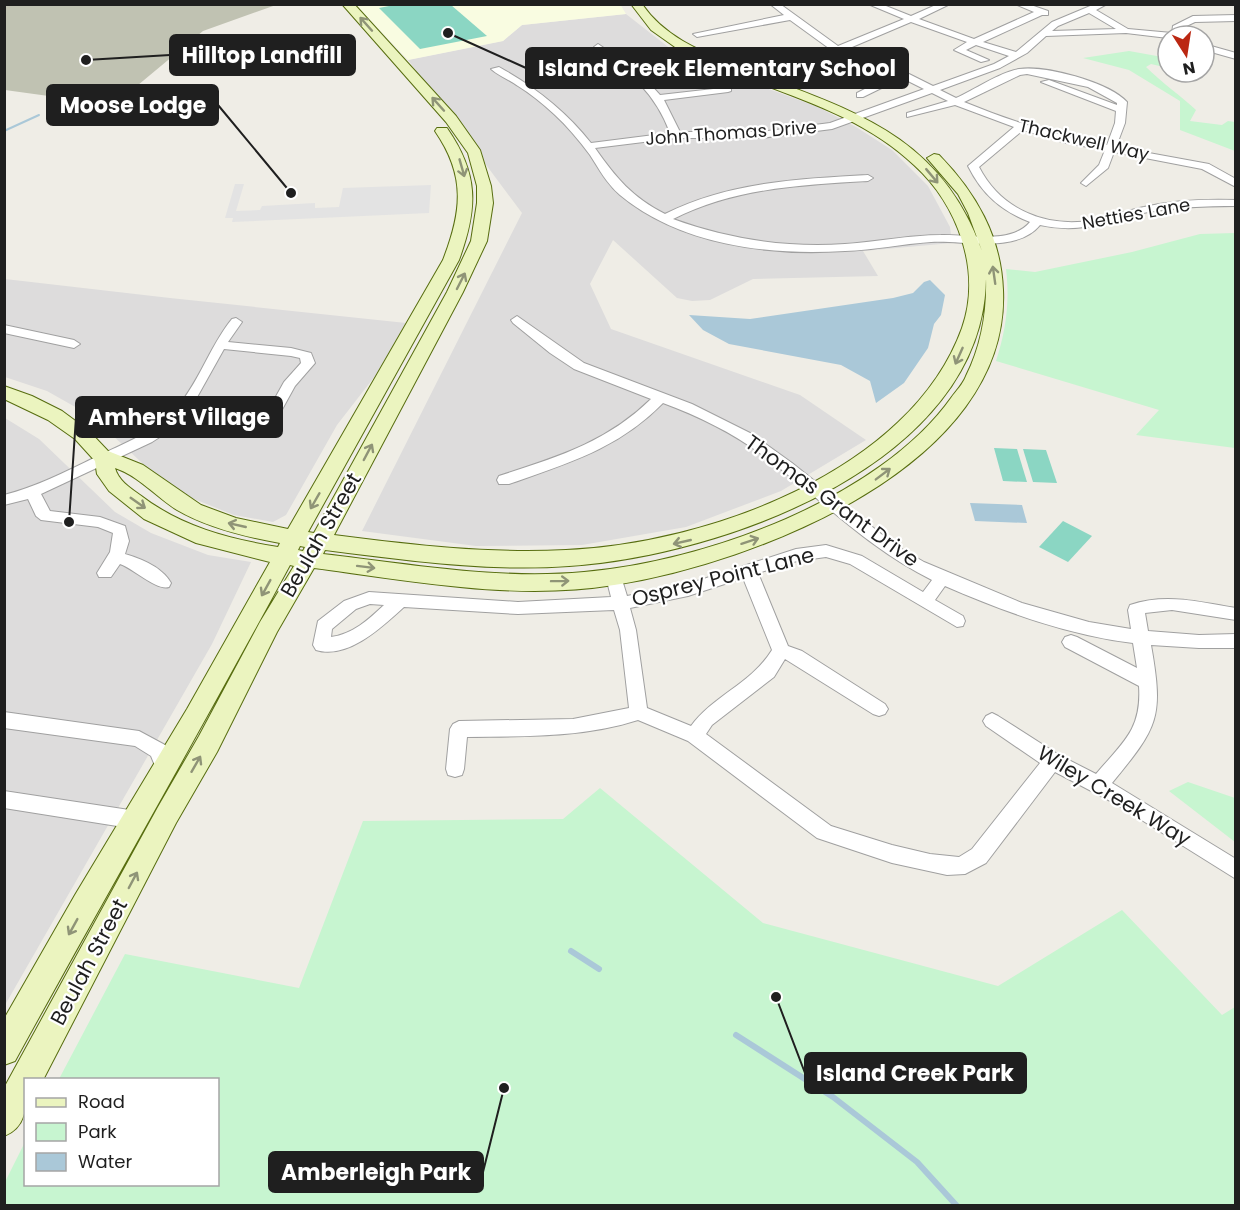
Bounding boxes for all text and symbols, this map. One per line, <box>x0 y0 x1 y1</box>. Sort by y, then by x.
one-way arrow <box>359 17 373 32</box>
north arrow <box>1156 24 1216 84</box>
callout: Hilltop Landfill <box>170 35 355 75</box>
text: Hilltop Landfill <box>182 40 342 71</box>
callout: Island Creek Elementary School <box>526 48 908 88</box>
text: Island Creek Elementary School <box>538 53 896 84</box>
text: N <box>1181 56 1197 81</box>
callout: Moose Lodge <box>47 85 218 125</box>
text: Moose Lodge <box>60 90 206 121</box>
one-way arrow <box>431 97 445 112</box>
street label: Thackwell Way <box>1016 112 1152 167</box>
street label: John Thomas Drive <box>644 114 817 151</box>
one-way arrow <box>456 158 468 177</box>
one-way arrow <box>925 168 939 183</box>
street label: Netties Lane <box>1080 192 1192 235</box>
one-way arrow <box>989 265 1000 285</box>
one-way arrow <box>455 272 467 290</box>
one-way arrow <box>952 346 964 364</box>
callout: Amherst Village <box>76 397 282 437</box>
text: Amherst Village <box>88 402 270 433</box>
street label: Thomas Grant Drive <box>739 428 925 574</box>
one-way arrow <box>363 444 374 462</box>
street label: Beulah Street <box>273 467 368 602</box>
one-way arrow <box>875 468 891 480</box>
one-way arrow <box>309 492 321 509</box>
one-way arrow <box>129 497 145 509</box>
one-way arrow <box>227 518 246 530</box>
one-way arrow <box>740 535 759 546</box>
one-way arrow <box>673 537 692 548</box>
street label: Osprey Point Lane <box>629 540 817 613</box>
one-way arrow <box>355 562 375 573</box>
one-way arrow <box>549 575 569 587</box>
one-way arrow <box>260 579 272 596</box>
street label: Wiley Creek Way <box>1032 738 1197 853</box>
one-way arrow <box>190 756 202 773</box>
one-way arrow <box>127 872 139 889</box>
street label: Beulah Street <box>43 893 134 1030</box>
one-way arrow <box>67 918 78 936</box>
callout: Island Creek Park <box>805 1053 1026 1093</box>
text: Island Creek Park <box>816 1058 1014 1089</box>
legend <box>24 1078 219 1186</box>
text: Road <box>78 1089 125 1114</box>
text: Park <box>78 1119 117 1144</box>
text: Water <box>78 1149 132 1174</box>
callout: Amberleigh Park <box>269 1152 483 1192</box>
text: Amberleigh Park <box>281 1157 471 1188</box>

